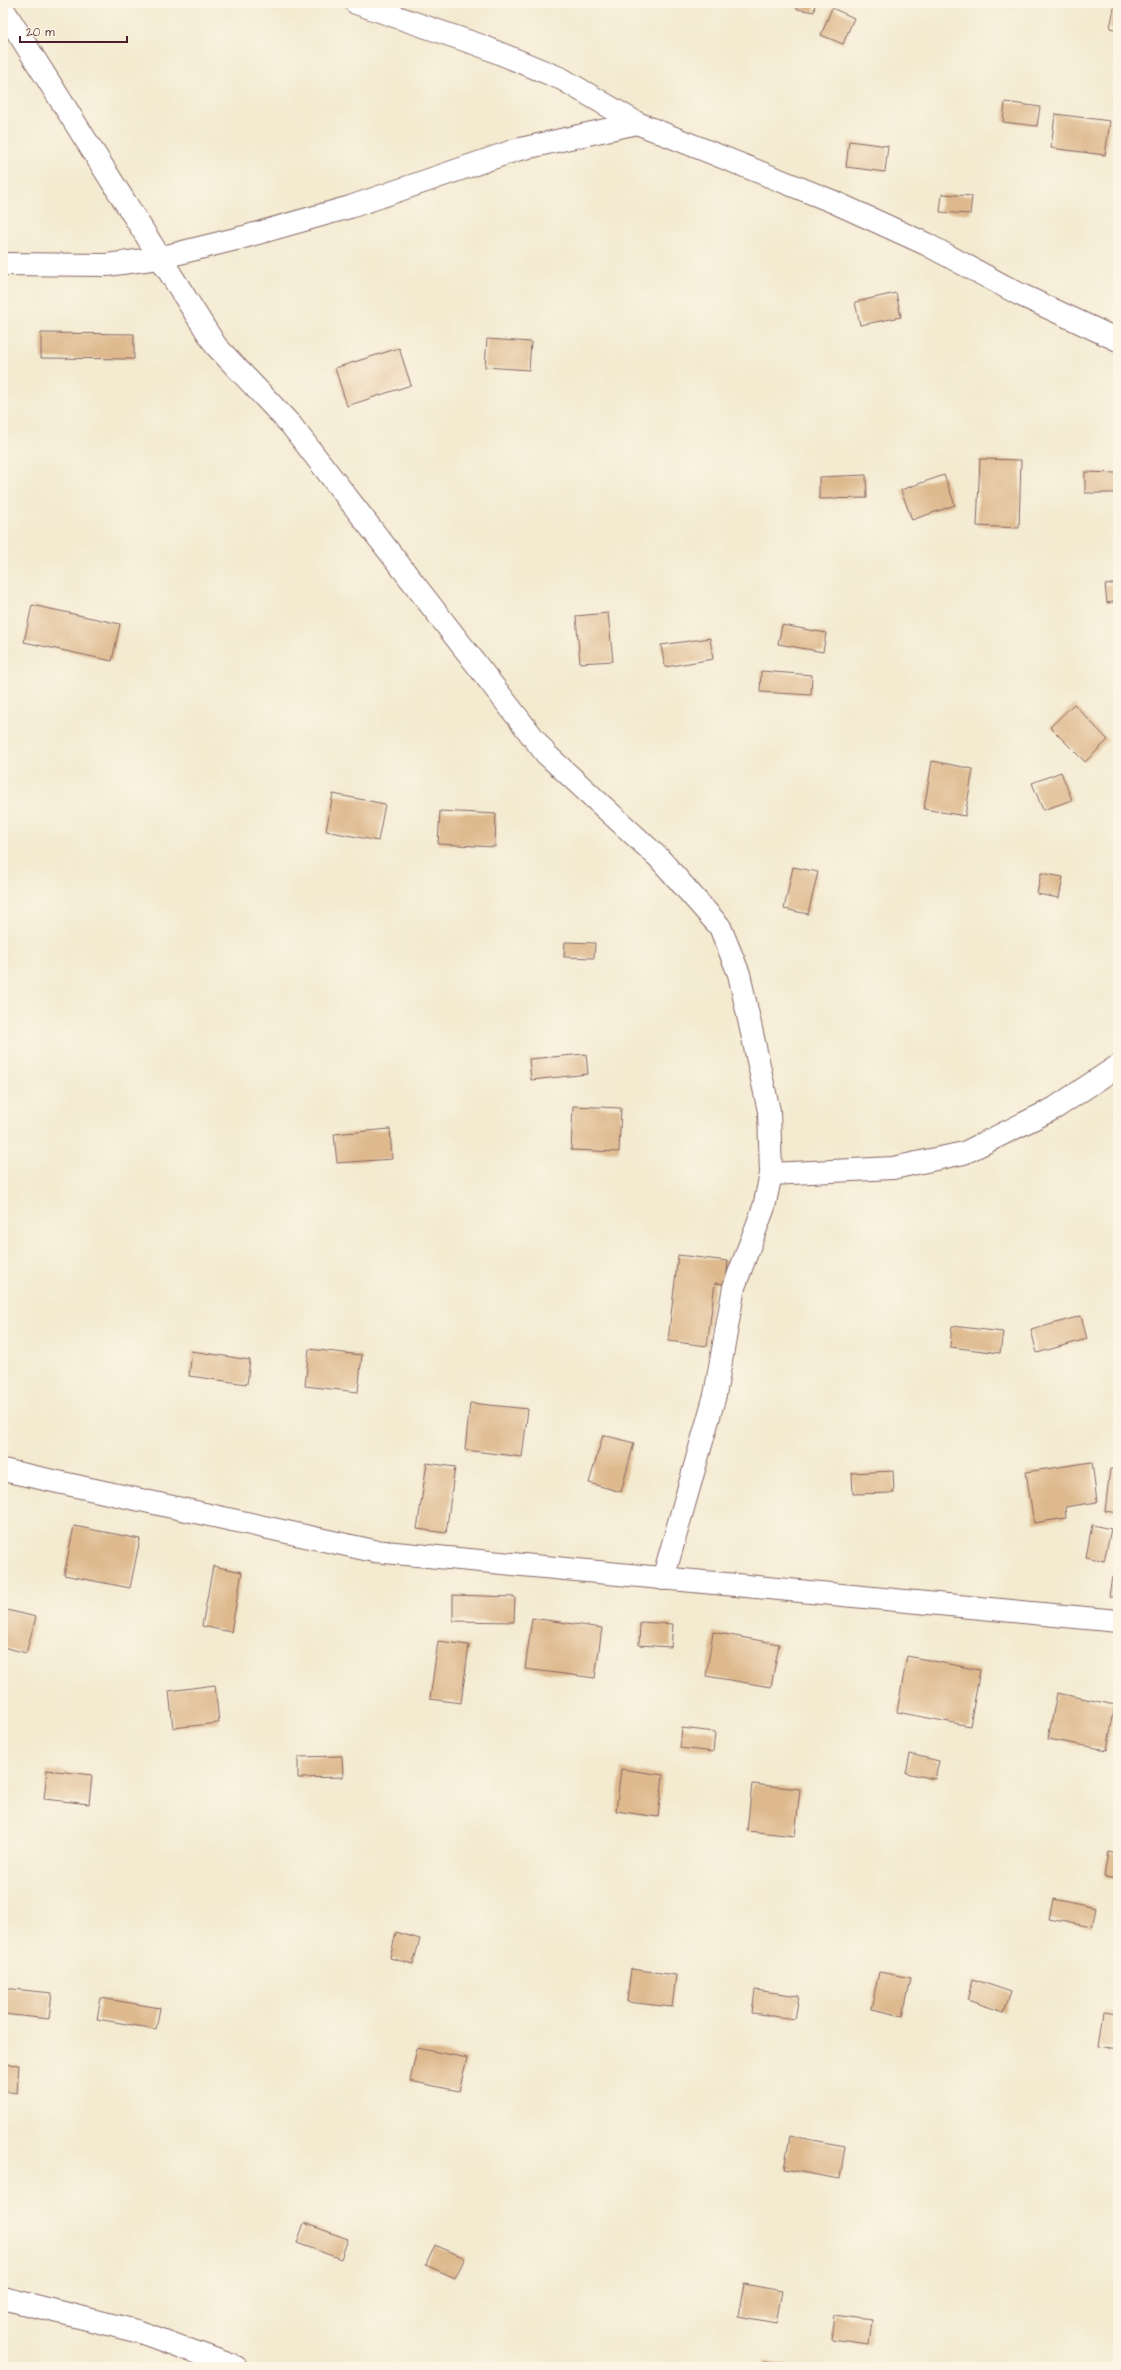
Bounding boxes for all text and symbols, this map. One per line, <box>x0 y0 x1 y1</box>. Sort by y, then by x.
scale bar <box>20 18 127 44</box>
text: 20 m <box>26 24 55 41</box>

